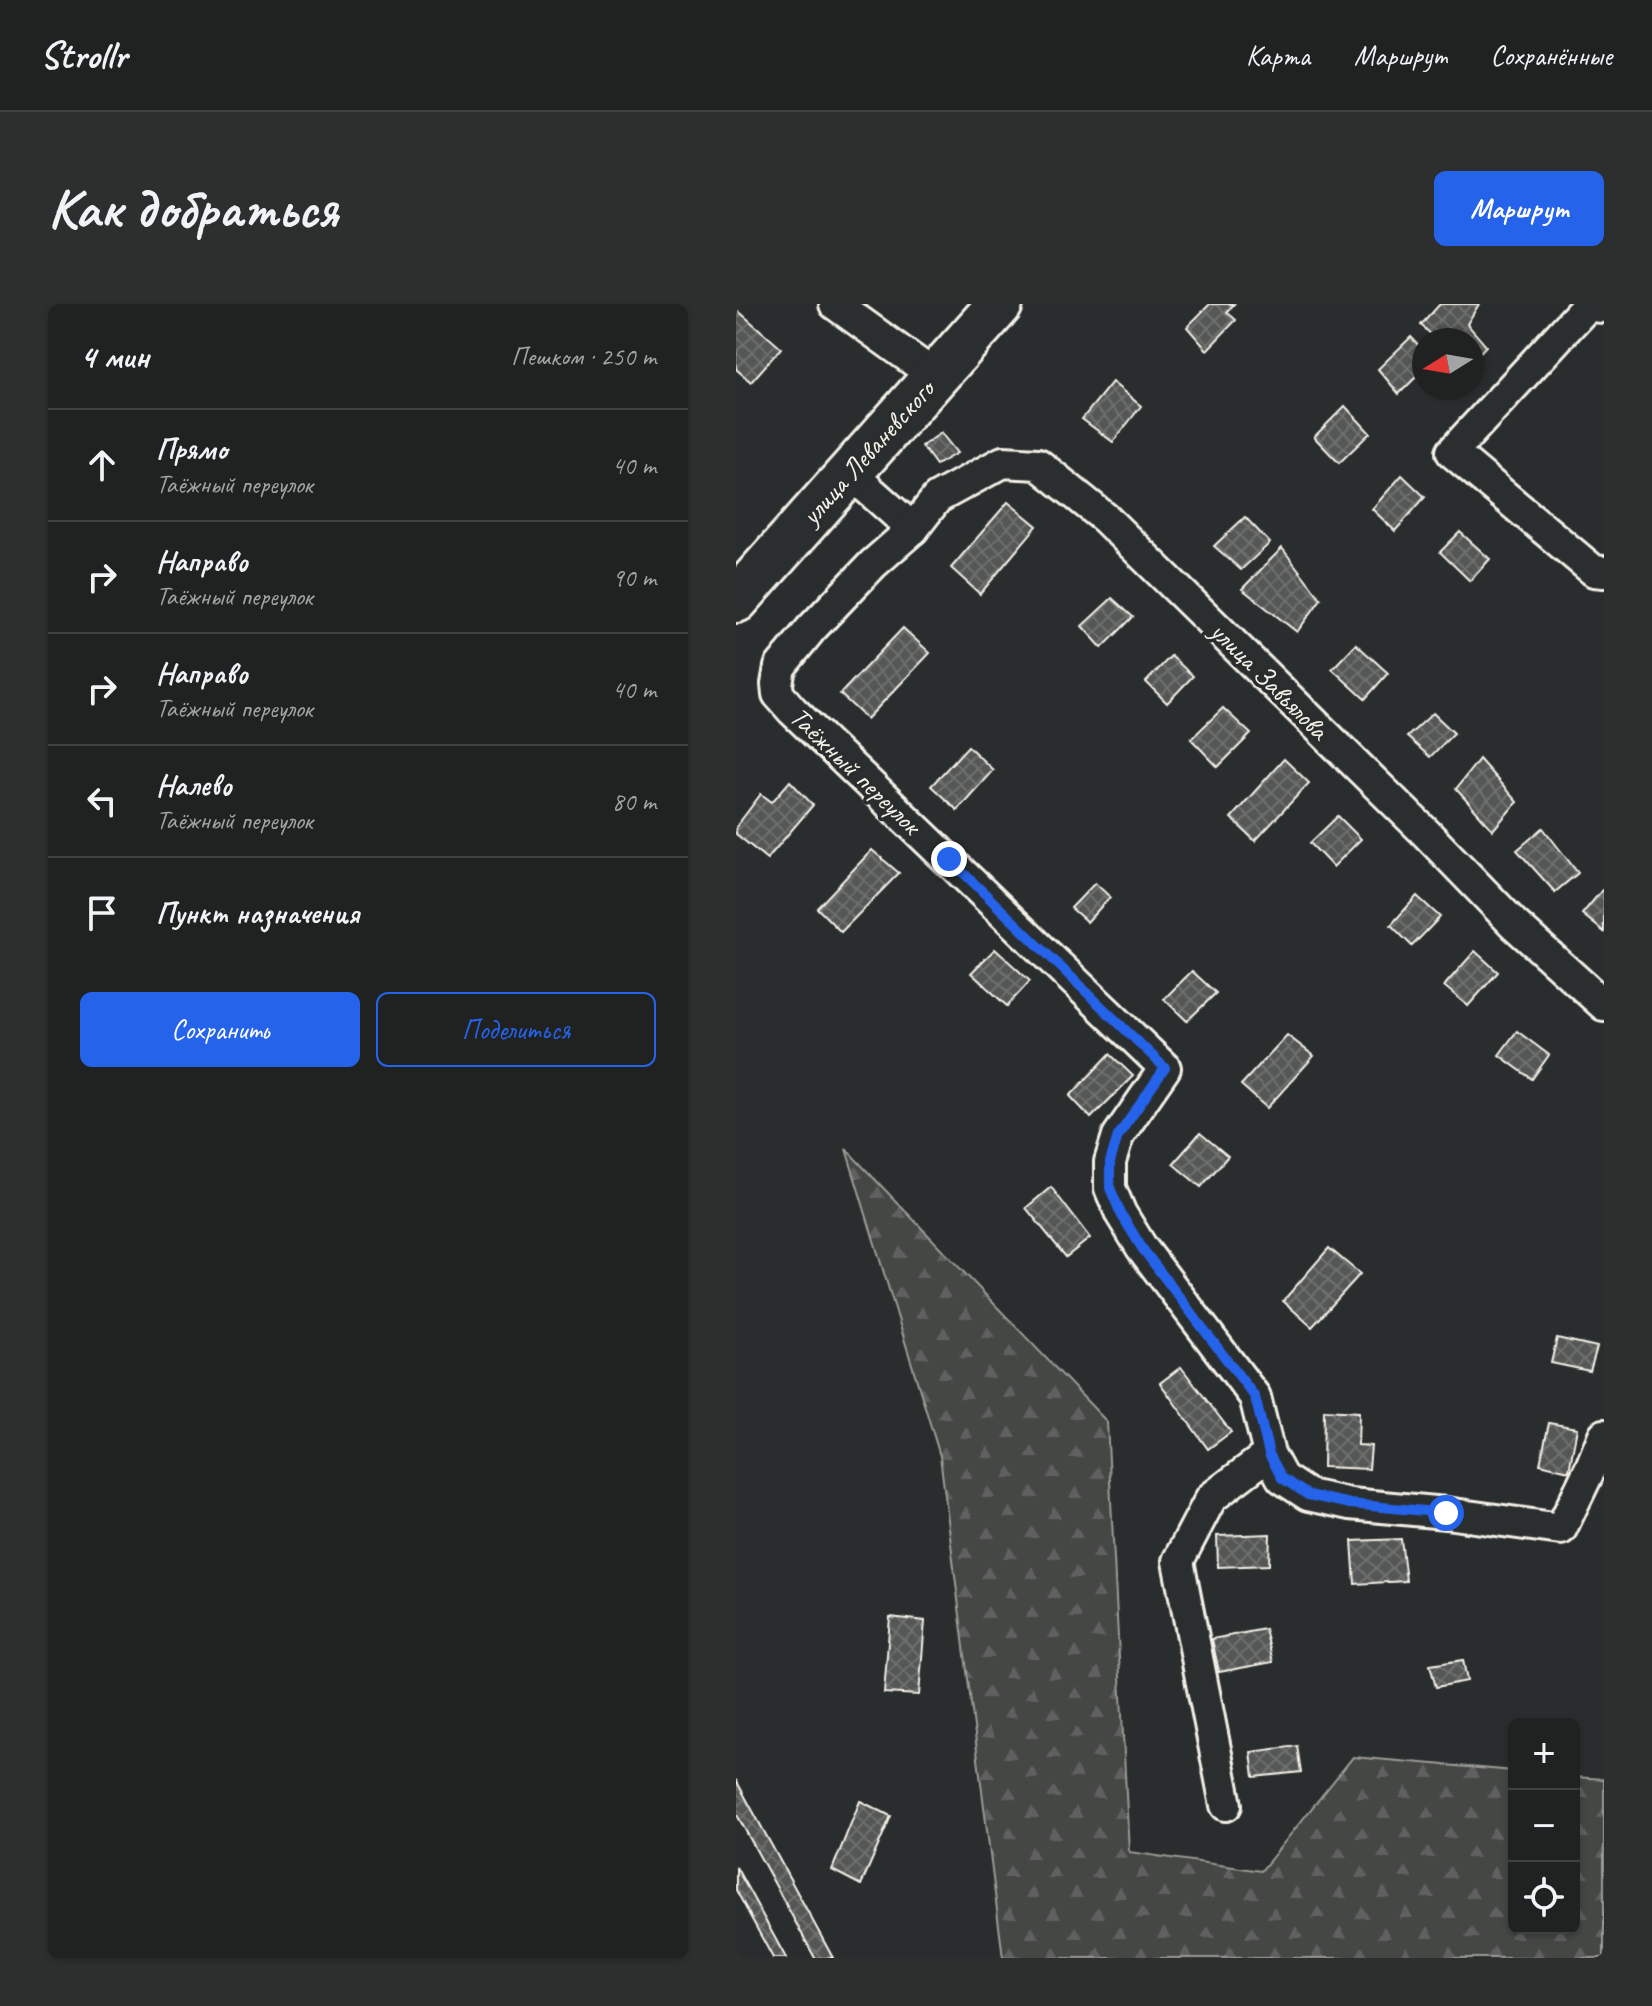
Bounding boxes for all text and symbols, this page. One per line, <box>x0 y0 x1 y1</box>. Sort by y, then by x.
text: Strollr <box>40 32 127 79</box>
text: Карта <box>1246 38 1310 73</box>
text: Маршрут <box>1354 38 1446 73</box>
text: Сохранённые <box>1490 38 1612 73</box>
button: Маршрут <box>1434 171 1604 246</box>
text: Как добраться <box>48 173 338 244</box>
north arrow <box>1412 328 1484 400</box>
text: 4 мин <box>80 335 149 378</box>
text: Пешком · 250 m <box>511 340 656 373</box>
street label: улица Леваневского <box>792 370 944 533</box>
text: Прямо <box>156 430 227 468</box>
icon: ahead <box>80 443 124 487</box>
text: 40 m <box>612 449 656 482</box>
text: Таёжный переулок <box>156 468 313 501</box>
text: Направо <box>156 542 248 580</box>
icon: right <box>80 555 124 599</box>
text: 90 m <box>612 561 656 594</box>
text: Таёжный переулок <box>156 580 313 613</box>
street label: улица Завьялова <box>1202 612 1337 748</box>
text: Направо <box>156 654 248 692</box>
icon: right <box>80 667 124 711</box>
text: 40 m <box>612 673 656 706</box>
text: Таёжный переулок <box>156 692 313 725</box>
street label: Таёжный переулок <box>783 699 930 843</box>
text: Налево <box>156 766 232 804</box>
icon: left <box>80 779 124 823</box>
text: 80 m <box>612 785 656 818</box>
text: Таёжный переулок <box>156 804 313 837</box>
route end <box>931 841 967 877</box>
icon: arrive <box>80 891 124 935</box>
text: Пункт назначения <box>156 894 359 932</box>
button: Сохранить <box>80 992 360 1067</box>
button: Поделиться <box>376 992 656 1067</box>
route start <box>1428 1495 1464 1531</box>
map controls <box>1508 1718 1580 1934</box>
button: + <box>1508 1718 1580 1790</box>
button: − <box>1508 1790 1580 1862</box>
button: locate <box>1508 1862 1580 1934</box>

